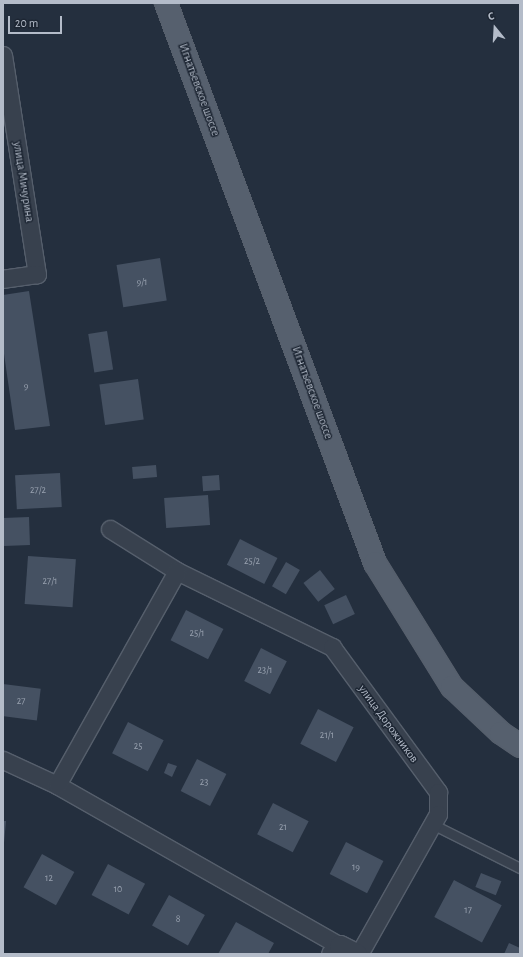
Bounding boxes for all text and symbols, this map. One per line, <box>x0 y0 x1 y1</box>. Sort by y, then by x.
scale bar <box>10 8 64 34</box>
north arrow <box>475 8 515 48</box>
text: С <box>487 10 496 22</box>
text: 20 m <box>15 17 38 29</box>
street label: Игнатьевское шоссе <box>176 42 222 138</box>
street label: улица Мичурина <box>10 141 36 223</box>
house number: 9/1 <box>136 277 148 289</box>
street label: Игнатьевское шоссе <box>289 345 335 441</box>
house number: 9 <box>24 381 28 393</box>
house number: 27/2 <box>30 485 46 497</box>
house number: 25/2 <box>244 556 260 568</box>
house number: 27/1 <box>42 576 58 588</box>
house number: 25/1 <box>189 628 205 640</box>
house number: 23/1 <box>258 665 272 677</box>
street label: улица Дорожников <box>355 682 421 766</box>
house number: 27 <box>17 696 25 708</box>
house number: 21/1 <box>320 730 334 742</box>
house number: 25 <box>134 741 142 753</box>
house number: 23 <box>200 777 208 789</box>
house number: 21 <box>279 822 287 834</box>
house number: 19 <box>352 862 360 874</box>
house number: 12 <box>45 873 53 885</box>
house number: 10 <box>114 884 122 896</box>
house number: 17 <box>464 905 472 917</box>
house number: 8 <box>176 914 180 926</box>

